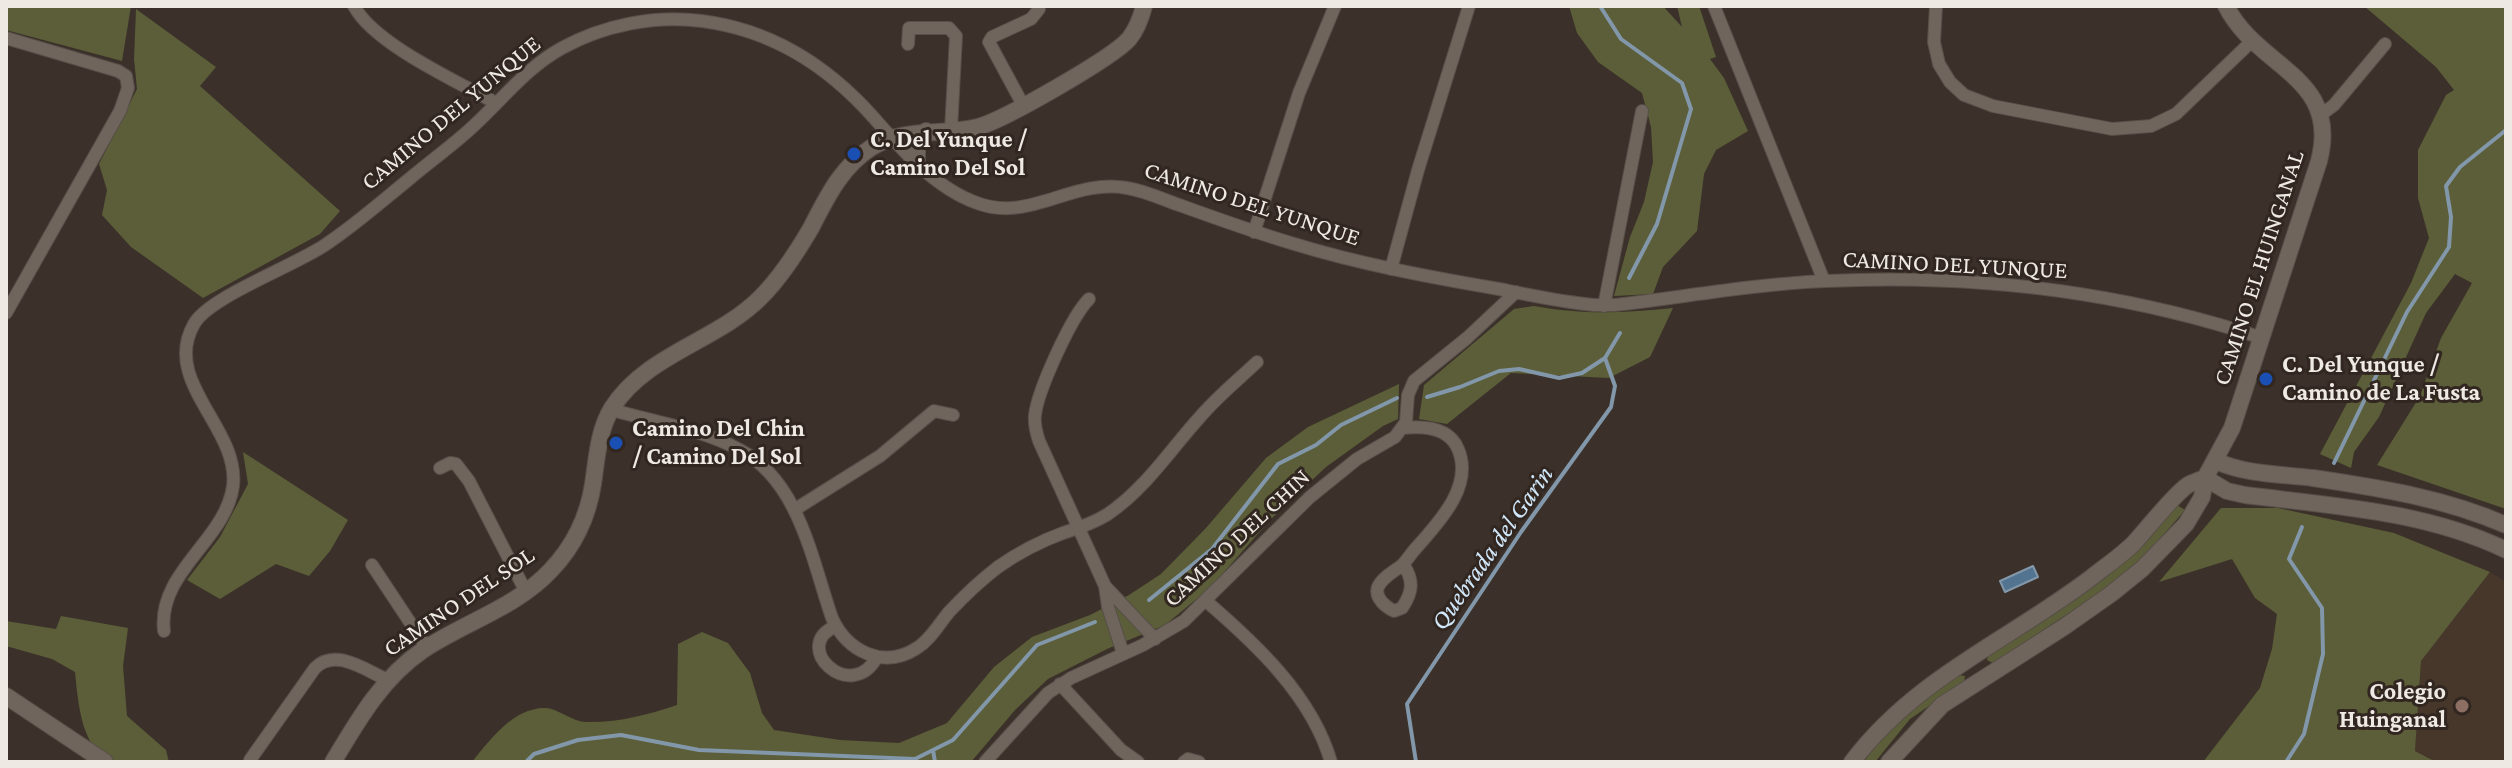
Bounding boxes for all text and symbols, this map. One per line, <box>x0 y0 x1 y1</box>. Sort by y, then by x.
street label: CAMINO DEL YUNQUE <box>355 30 547 196</box>
place label: C. Del Yunque / Camino Del Sol <box>870 126 1027 182</box>
marker: C. Del Yunque / Camino Del Sol <box>845 145 863 163</box>
street label: CAMINO EL HUINGANAL <box>2207 147 2311 389</box>
street label: CAMINO DEL YUNQUE <box>1140 156 1364 252</box>
street label: CAMINO DEL YUNQUE <box>1842 245 2068 285</box>
place label: C. Del Yunque / Camino de La Fusta <box>2282 351 2480 407</box>
marker: C. Del Yunque / Camino de La Fusta <box>2257 370 2275 388</box>
place label: Camino Del Chin / Camino Del Sol <box>632 415 805 471</box>
marker: Camino Del Chin / Camino Del Sol <box>607 434 625 452</box>
water label: Quebrada del Garin <box>1424 460 1560 636</box>
street label: CAMINO DEL CHIN <box>1158 463 1316 613</box>
street label: CAMINO DEL SOL <box>378 541 540 663</box>
place label: Colegio Huinganal <box>2339 678 2446 734</box>
marker: Colegio Huinganal <box>2453 697 2471 715</box>

